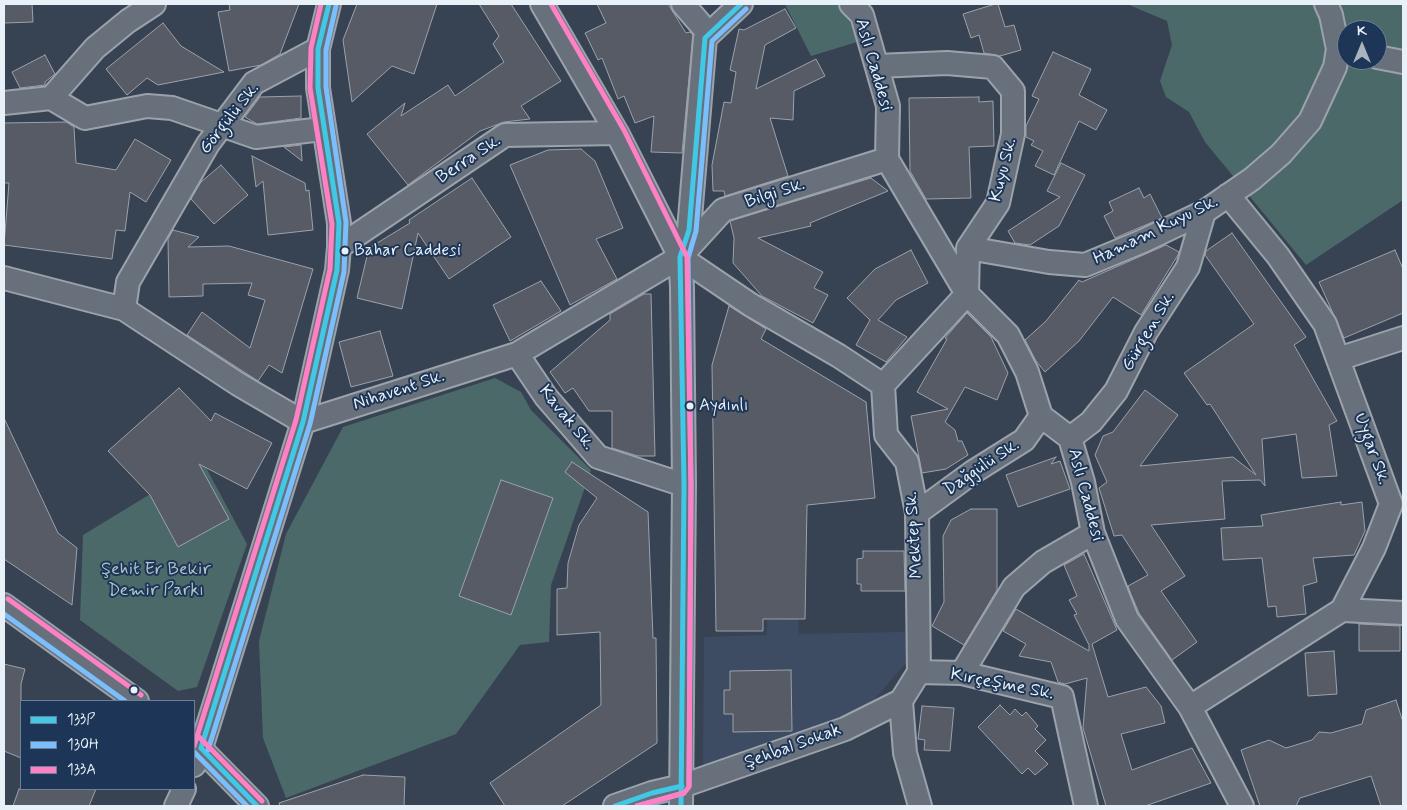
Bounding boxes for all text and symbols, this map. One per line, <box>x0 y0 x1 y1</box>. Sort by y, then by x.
street label: Aslı Caddesi <box>850 16 896 114</box>
north arrow <box>1337 20 1387 70</box>
text: K <box>1357 22 1367 40</box>
street label: Görgülü Sk. <box>195 79 265 159</box>
street label: Berra Sk. <box>433 131 505 189</box>
street label: Kuyu Sk. <box>986 136 1022 204</box>
street label: Bilgi Sk. <box>742 174 808 214</box>
street label: Hamam Kuyu Sk. <box>1090 191 1222 271</box>
place label: Bahar Caddesi <box>354 241 461 261</box>
marker: Bahar Caddesi <box>340 246 350 256</box>
street label: Gürgen Sk. <box>1118 288 1180 376</box>
street label: Nihavent Sk. <box>351 366 447 416</box>
street label: Kavak Sk. <box>533 381 599 455</box>
place label: Aydınlı <box>699 396 748 416</box>
marker: Aydınlı <box>685 401 695 411</box>
street label: Uygar Sk. <box>1348 410 1394 488</box>
street label: Dağgülü Sk. <box>940 435 1024 501</box>
street label: Aslı Caddesi <box>1062 446 1108 544</box>
street label: Mektep Sk. <box>901 491 929 579</box>
park label: Şehit Er Bekir Demir Parkı <box>101 559 211 602</box>
street label: Kırçeşme Sk. <box>949 664 1055 706</box>
unlabelled marker <box>129 685 139 695</box>
legend <box>20 700 195 790</box>
text: 133P <box>67 710 95 730</box>
street label: Şehbal Sokak <box>742 720 844 774</box>
text: 130H <box>67 735 99 755</box>
text: 133A <box>67 760 96 780</box>

